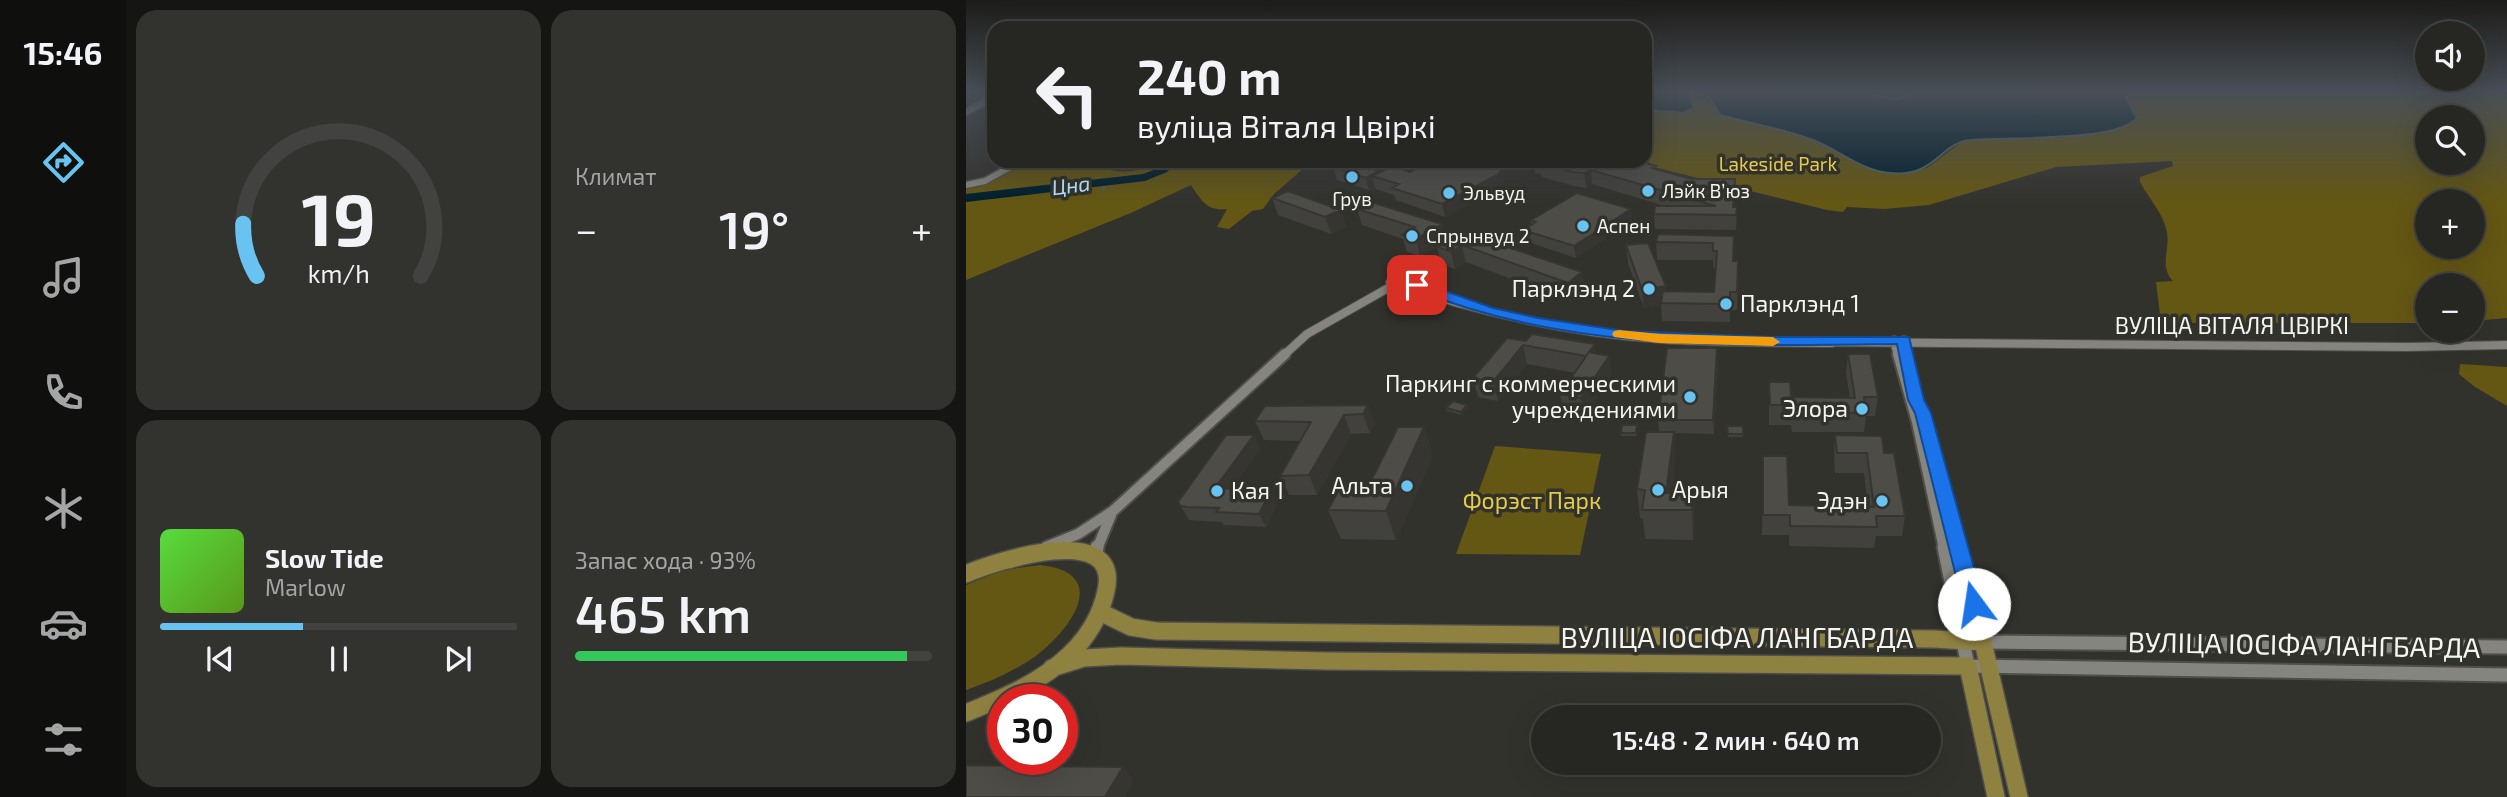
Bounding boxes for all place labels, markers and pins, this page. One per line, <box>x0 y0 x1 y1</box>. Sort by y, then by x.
marker: Грув <box>1344 169 1360 185</box>
place label: Лэйк В’юз <box>1662 179 1750 202</box>
place label: Эльвуд <box>1463 181 1525 205</box>
marker: Лэйк В’юз <box>1640 183 1656 199</box>
marker: Эльвуд <box>1441 185 1457 201</box>
place label: Грув <box>1332 187 1372 211</box>
place label: Аспен <box>1597 214 1650 237</box>
marker: Аспен <box>1575 218 1591 234</box>
place label: Спрынвуд 2 <box>1426 224 1529 248</box>
marker: Спрынвуд 2 <box>1404 228 1420 244</box>
pin <box>1387 255 1447 315</box>
place label: Парклэнд 2 <box>1512 274 1635 302</box>
marker: Парклэнд 2 <box>1641 281 1657 297</box>
place label: Парклэнд 1 <box>1740 289 1860 317</box>
marker: Парклэнд 1 <box>1718 296 1734 312</box>
place label: Паркинг с коммерческими учреждениями <box>1385 369 1676 424</box>
marker: Паркинг с коммерческими учреждениями <box>1682 389 1698 405</box>
place label: Элора <box>1783 394 1848 422</box>
marker: Элора <box>1854 401 1870 417</box>
place label: Альта <box>1331 471 1393 499</box>
place label: Арыя <box>1672 475 1729 503</box>
place label: Кая 1 <box>1231 476 1284 504</box>
marker: Альта <box>1399 478 1415 494</box>
marker: Арыя <box>1650 482 1666 498</box>
marker: Кая 1 <box>1209 483 1225 499</box>
place label: Эдэн <box>1816 486 1868 514</box>
marker: Эдэн <box>1874 493 1890 509</box>

